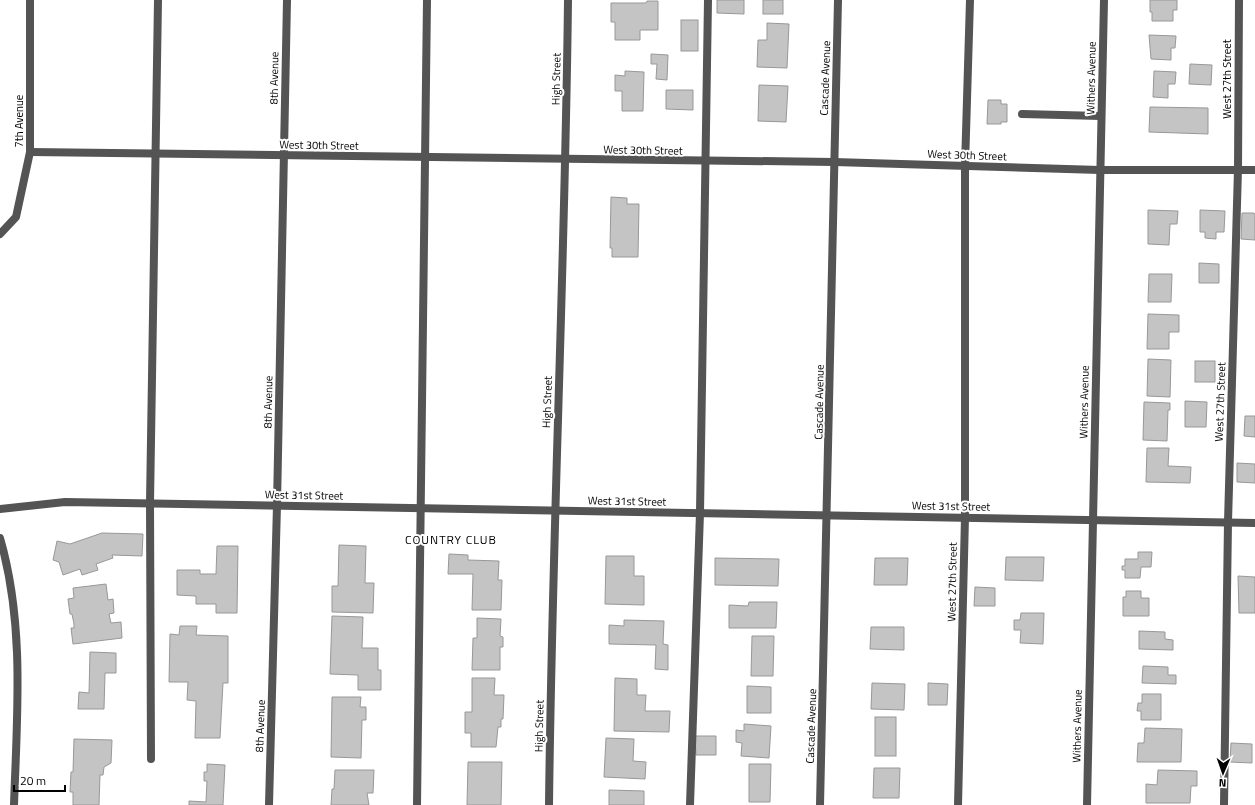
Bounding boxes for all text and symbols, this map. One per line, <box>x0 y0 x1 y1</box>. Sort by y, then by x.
street label: West 27th Street <box>1219 39 1235 119</box>
street label: Cascade Avenue <box>816 40 834 116</box>
street label: Withers Avenue <box>1082 41 1100 115</box>
street label: 8th Avenue <box>266 51 282 105</box>
street label: High Street <box>548 53 564 105</box>
street label: 7th Avenue <box>11 94 27 147</box>
street label: West 30th Street <box>279 136 359 154</box>
street label: West 30th Street <box>603 141 683 159</box>
street label: West 30th Street <box>927 146 1007 164</box>
street label: West 27th Street <box>1211 362 1229 442</box>
street label: Cascade Avenue <box>810 364 828 440</box>
street label: Withers Avenue <box>1075 365 1093 439</box>
street label: 8th Avenue <box>260 375 276 429</box>
street label: High Street <box>538 376 556 428</box>
street label: West 31st Street <box>265 486 344 504</box>
street label: West 31st Street <box>588 492 667 510</box>
street label: West 31st Street <box>912 497 991 515</box>
district label: COUNTRY CLUB <box>405 530 497 549</box>
street label: West 27th Street <box>943 542 961 622</box>
street label: Cascade Avenue <box>802 688 820 764</box>
street label: Withers Avenue <box>1068 689 1086 763</box>
street label: 8th Avenue <box>251 699 269 753</box>
street label: High Street <box>531 700 547 752</box>
north arrow <box>1203 753 1243 793</box>
scale bar <box>14 767 65 793</box>
text: 20 m <box>20 771 46 790</box>
text: N <box>1219 775 1227 791</box>

